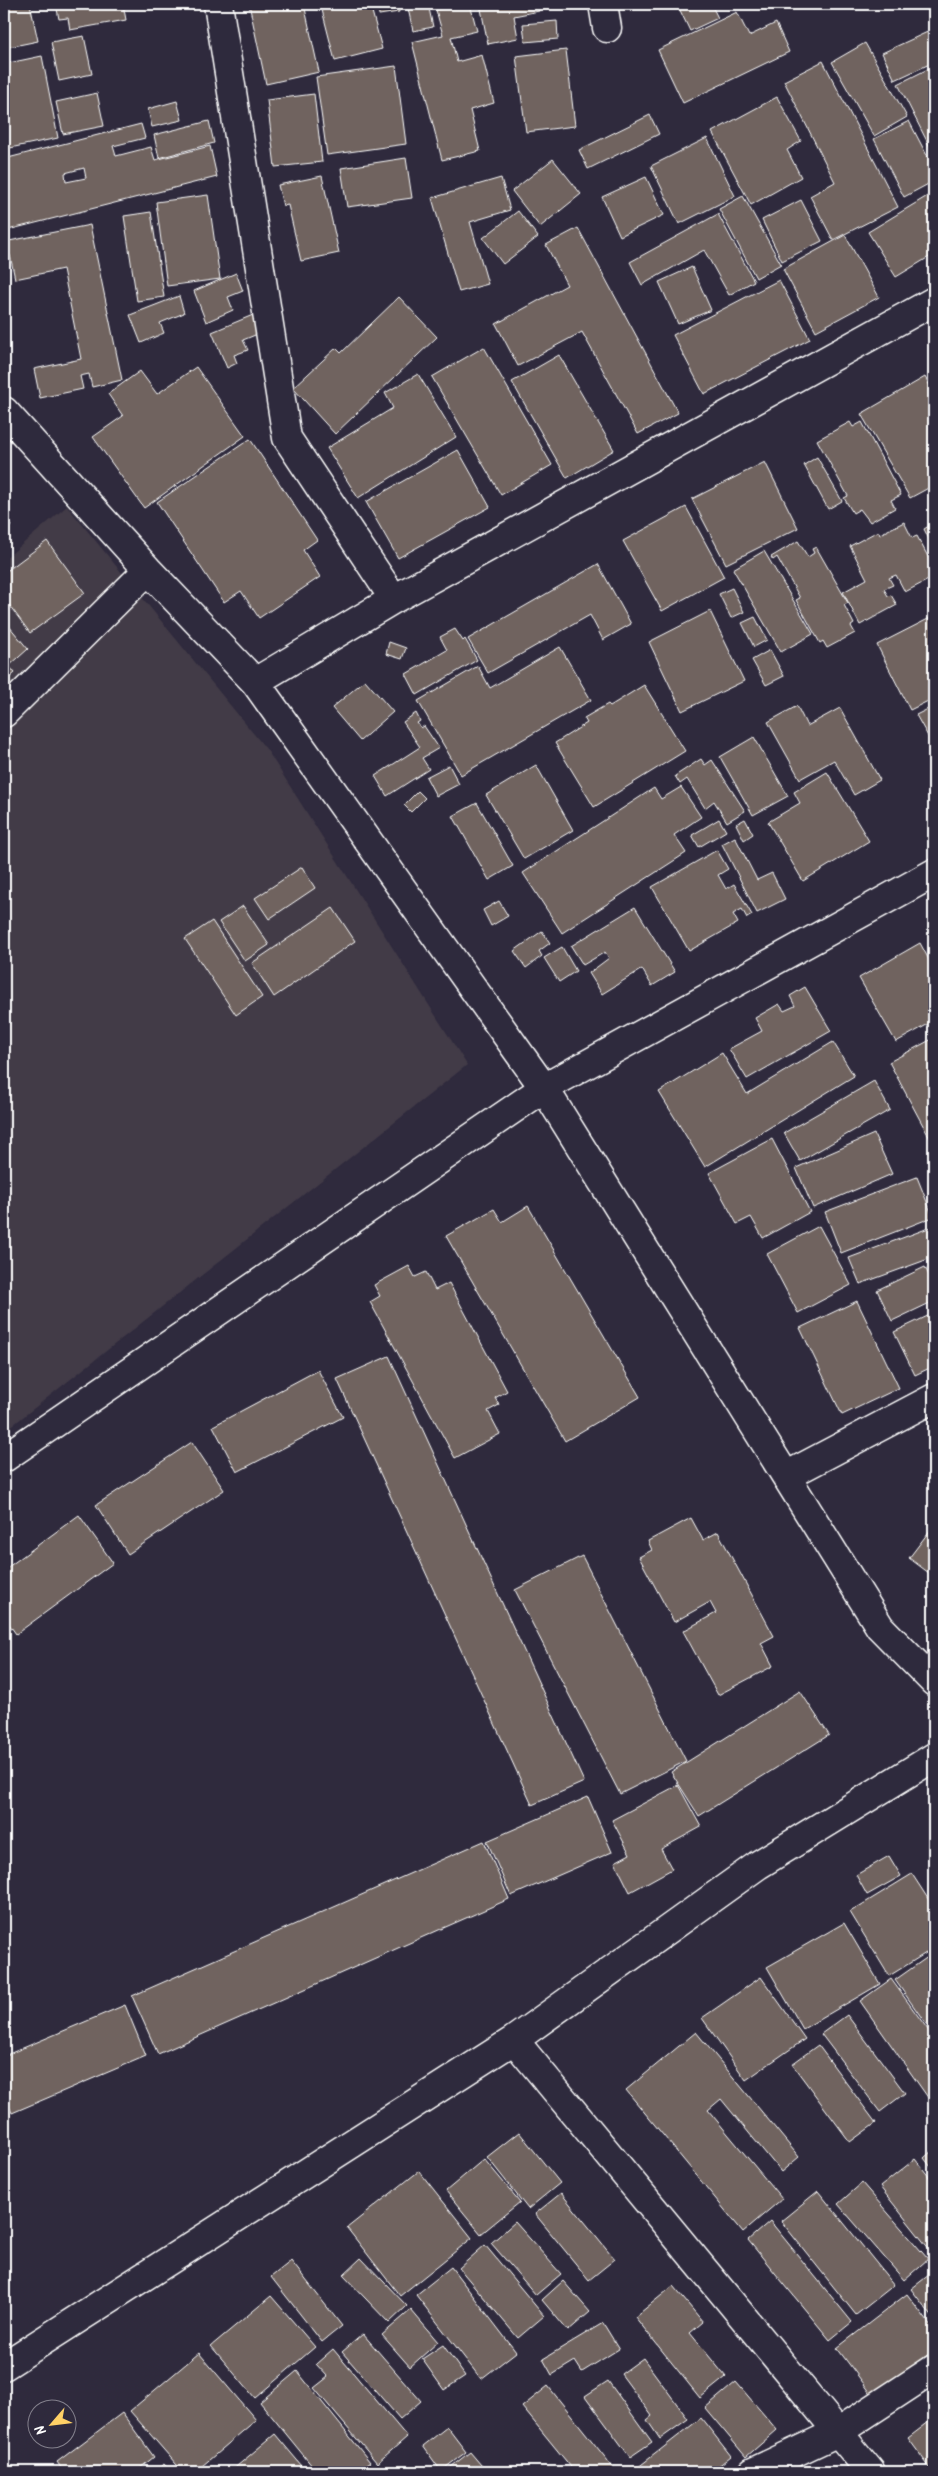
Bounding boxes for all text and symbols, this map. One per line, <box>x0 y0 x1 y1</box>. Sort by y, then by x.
north arrow <box>28 2398 78 2448</box>
text: N <box>30 2420 53 2439</box>

